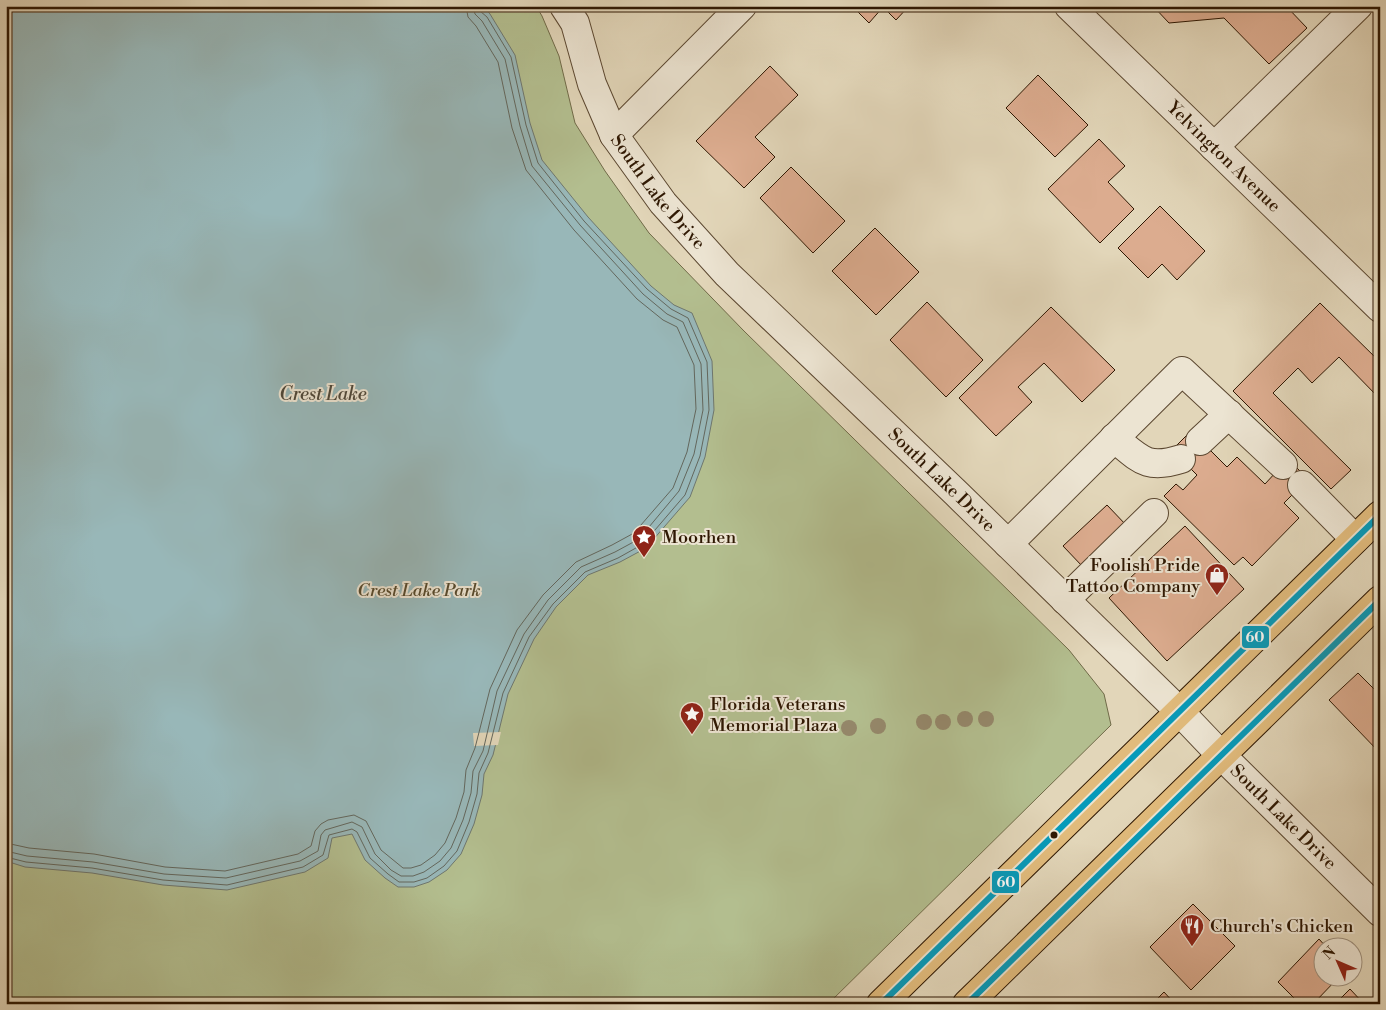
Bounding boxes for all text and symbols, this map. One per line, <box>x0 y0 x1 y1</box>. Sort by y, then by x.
street label: Yelvington Avenue <box>1161 95 1286 217</box>
street label: South Lake Drive <box>606 129 711 254</box>
water label: Crest Lake <box>279 382 367 406</box>
street label: South Lake Drive <box>883 423 1001 537</box>
place icon: Moorhen <box>631 524 657 558</box>
place label: Moorhen <box>662 526 736 549</box>
place label: Foolish Pride Tattoo Company <box>1066 554 1200 598</box>
shop icon: Foolish Pride Tattoo Company <box>1204 562 1230 596</box>
park label: Crest Lake Park <box>357 579 481 602</box>
line badge: 60 <box>1241 625 1270 649</box>
text: 60 <box>1246 629 1265 647</box>
place label: Florida Veterans Memorial Plaza <box>710 693 846 737</box>
place icon: Florida Veterans Memorial Plaza <box>679 701 705 735</box>
street label: South Lake Drive <box>1225 759 1342 874</box>
unlabelled marker <box>1049 830 1059 840</box>
line badge: 60 <box>991 870 1020 894</box>
text: 60 <box>997 874 1016 892</box>
restaurant icon: Church's Chicken <box>1179 913 1205 947</box>
place label: Church's Chicken <box>1210 915 1354 938</box>
north arrow <box>1314 938 1364 988</box>
text: N <box>1319 943 1340 964</box>

